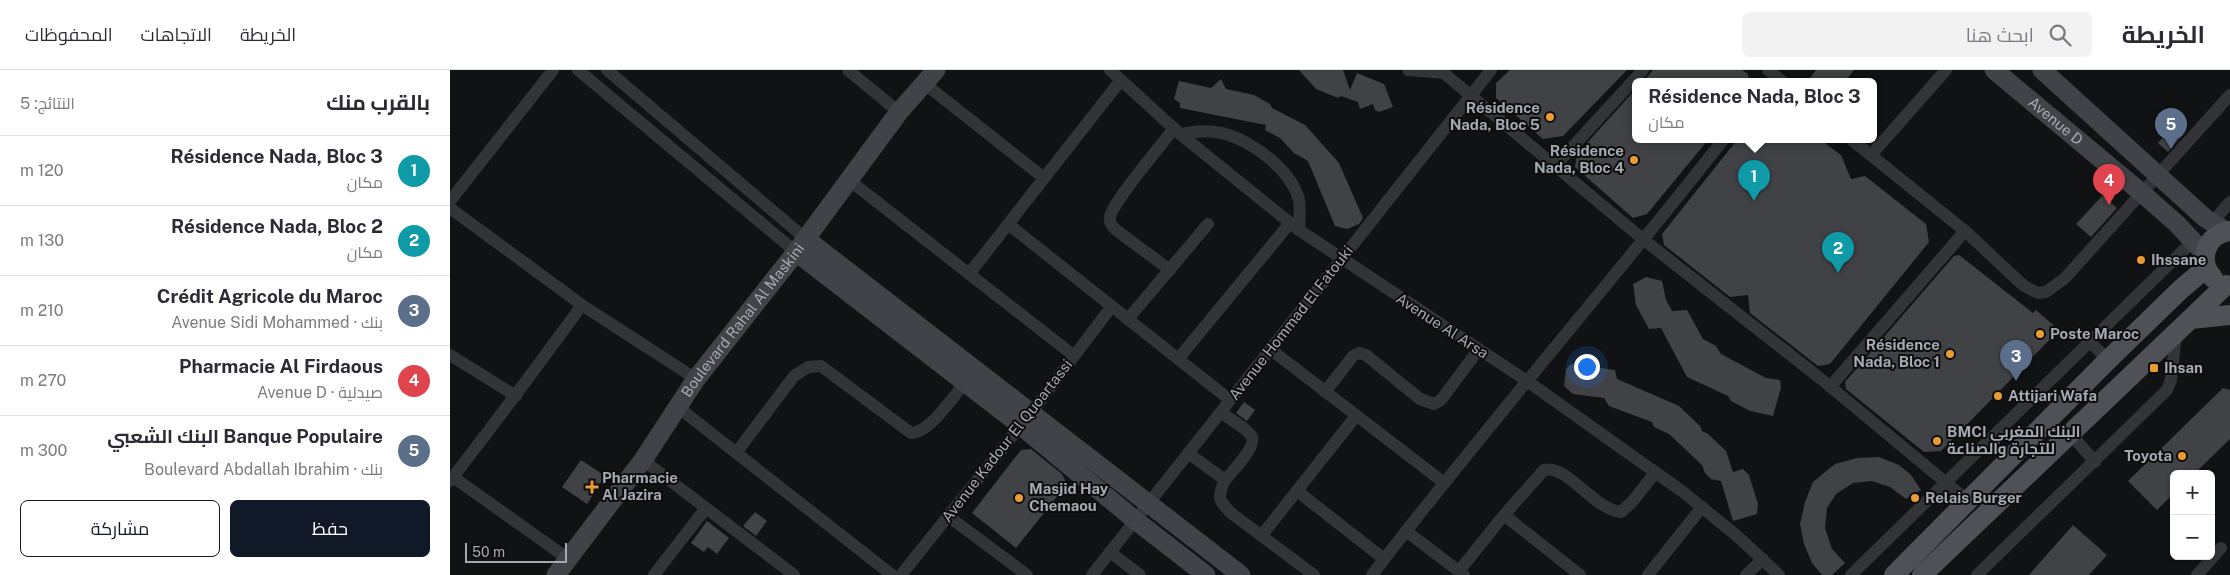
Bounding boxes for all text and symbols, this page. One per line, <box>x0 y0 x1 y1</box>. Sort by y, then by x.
search box <box>1742 12 2092 57</box>
text: الخريطة <box>2122 20 2205 48</box>
icon: search <box>2046 21 2074 49</box>
text: المحفوظات <box>25 24 113 45</box>
text: الاتجاهات <box>141 24 212 45</box>
text: الخريطة <box>240 24 296 45</box>
text: ابحث هنا <box>1966 24 2034 46</box>
popup <box>1632 78 1877 143</box>
text: Résidence Nada, Bloc 3 <box>1648 85 1861 107</box>
text: بالقرب منك <box>326 90 430 115</box>
street label: Avenue D <box>2025 93 2086 148</box>
text: النتائج: 5 <box>20 94 75 113</box>
place label: Résidence Nada, Bloc 5 <box>1450 99 1540 133</box>
pin: 5 <box>2155 108 2187 149</box>
marker: Résidence Nada, Bloc 5 <box>1544 111 1556 123</box>
text: مكان <box>1648 113 1684 132</box>
place label: Résidence Nada, Bloc 4 <box>1534 142 1624 176</box>
text: Résidence Nada, Bloc 3 <box>171 145 383 167</box>
marker: Résidence Nada, Bloc 4 <box>1628 154 1640 166</box>
pin: 1 <box>1738 160 1770 201</box>
text: 120 m <box>20 161 64 180</box>
text: 1 <box>411 161 417 180</box>
pin: 4 <box>2093 164 2125 205</box>
text: مكان <box>347 173 383 192</box>
text: Résidence Nada, Bloc 2 <box>171 215 383 237</box>
text: 130 m <box>20 231 64 250</box>
text: 2 <box>409 231 419 250</box>
pin: 2 <box>1822 232 1854 273</box>
street label: Boulevard Rahal Al Maskini <box>678 240 807 400</box>
street label: Avenue Hommad El Fatouki <box>1225 242 1356 403</box>
text: مكان <box>347 243 383 262</box>
place label: Ihssane <box>2151 251 2206 268</box>
marker: Ihssane <box>2135 254 2147 266</box>
text: Crédit Agricole du Maroc <box>157 285 383 307</box>
street label: Avenue Al Arsa <box>1393 290 1491 362</box>
text: 210 m <box>20 301 64 320</box>
text: 3 <box>409 301 419 320</box>
text: بنك · Avenue Sidi Mohammed <box>171 313 383 332</box>
place label: Poste Maroc <box>2050 325 2139 342</box>
marker: Poste Maroc <box>2034 328 2046 340</box>
place label: Résidence Nada, Bloc 1 <box>1853 336 1940 370</box>
pin: 3 <box>2000 340 2032 381</box>
marker: Résidence Nada, Bloc 1 <box>1944 348 1956 360</box>
your location <box>1574 354 1600 380</box>
text: Pharmacie Al Firdaous <box>179 355 383 377</box>
street label: Avenue Kadour El Quoartassi <box>938 356 1075 525</box>
place label: Ihsan <box>2164 359 2203 376</box>
marker: Ihsan <box>2148 362 2160 374</box>
text: 270 m <box>20 371 66 390</box>
text: 4 <box>409 371 419 390</box>
text: صيدلية · Avenue D <box>257 383 383 402</box>
place label: Attijari Wafa <box>2008 387 2097 404</box>
marker: Attijari Wafa <box>1992 390 2004 402</box>
place label: BMCI البنك المغربي للتجارة والصناعة <box>1947 423 2080 458</box>
text: Banque Populaire البنك الشعبي <box>107 425 383 447</box>
marker: BMCI البنك المغربي للتجارة والصناعة <box>1931 435 1943 447</box>
text: 300 m <box>20 441 67 460</box>
text: 5 <box>409 441 419 460</box>
place label: Toyota <box>2124 447 2172 464</box>
marker: Toyota <box>2176 450 2188 462</box>
text: بنك · Boulevard Abdallah Ibrahim <box>144 460 383 479</box>
place label: Pharmacie Al Jazira <box>602 469 678 503</box>
map controls <box>2170 470 2215 560</box>
button: + <box>2170 470 2215 515</box>
place label: Masjid Hay Chemaou <box>1029 480 1109 514</box>
marker: Pharmacie Al Jazira <box>586 481 598 493</box>
place label: Relais Burger <box>1925 489 2022 506</box>
marker: Masjid Hay Chemaou <box>1013 492 1025 504</box>
marker: Relais Burger <box>1909 492 1921 504</box>
button: مشاركة <box>20 500 220 557</box>
button: حفظ <box>230 500 430 557</box>
button: − <box>2170 515 2215 560</box>
scale bar <box>465 540 568 563</box>
text: 50 m <box>472 544 505 560</box>

